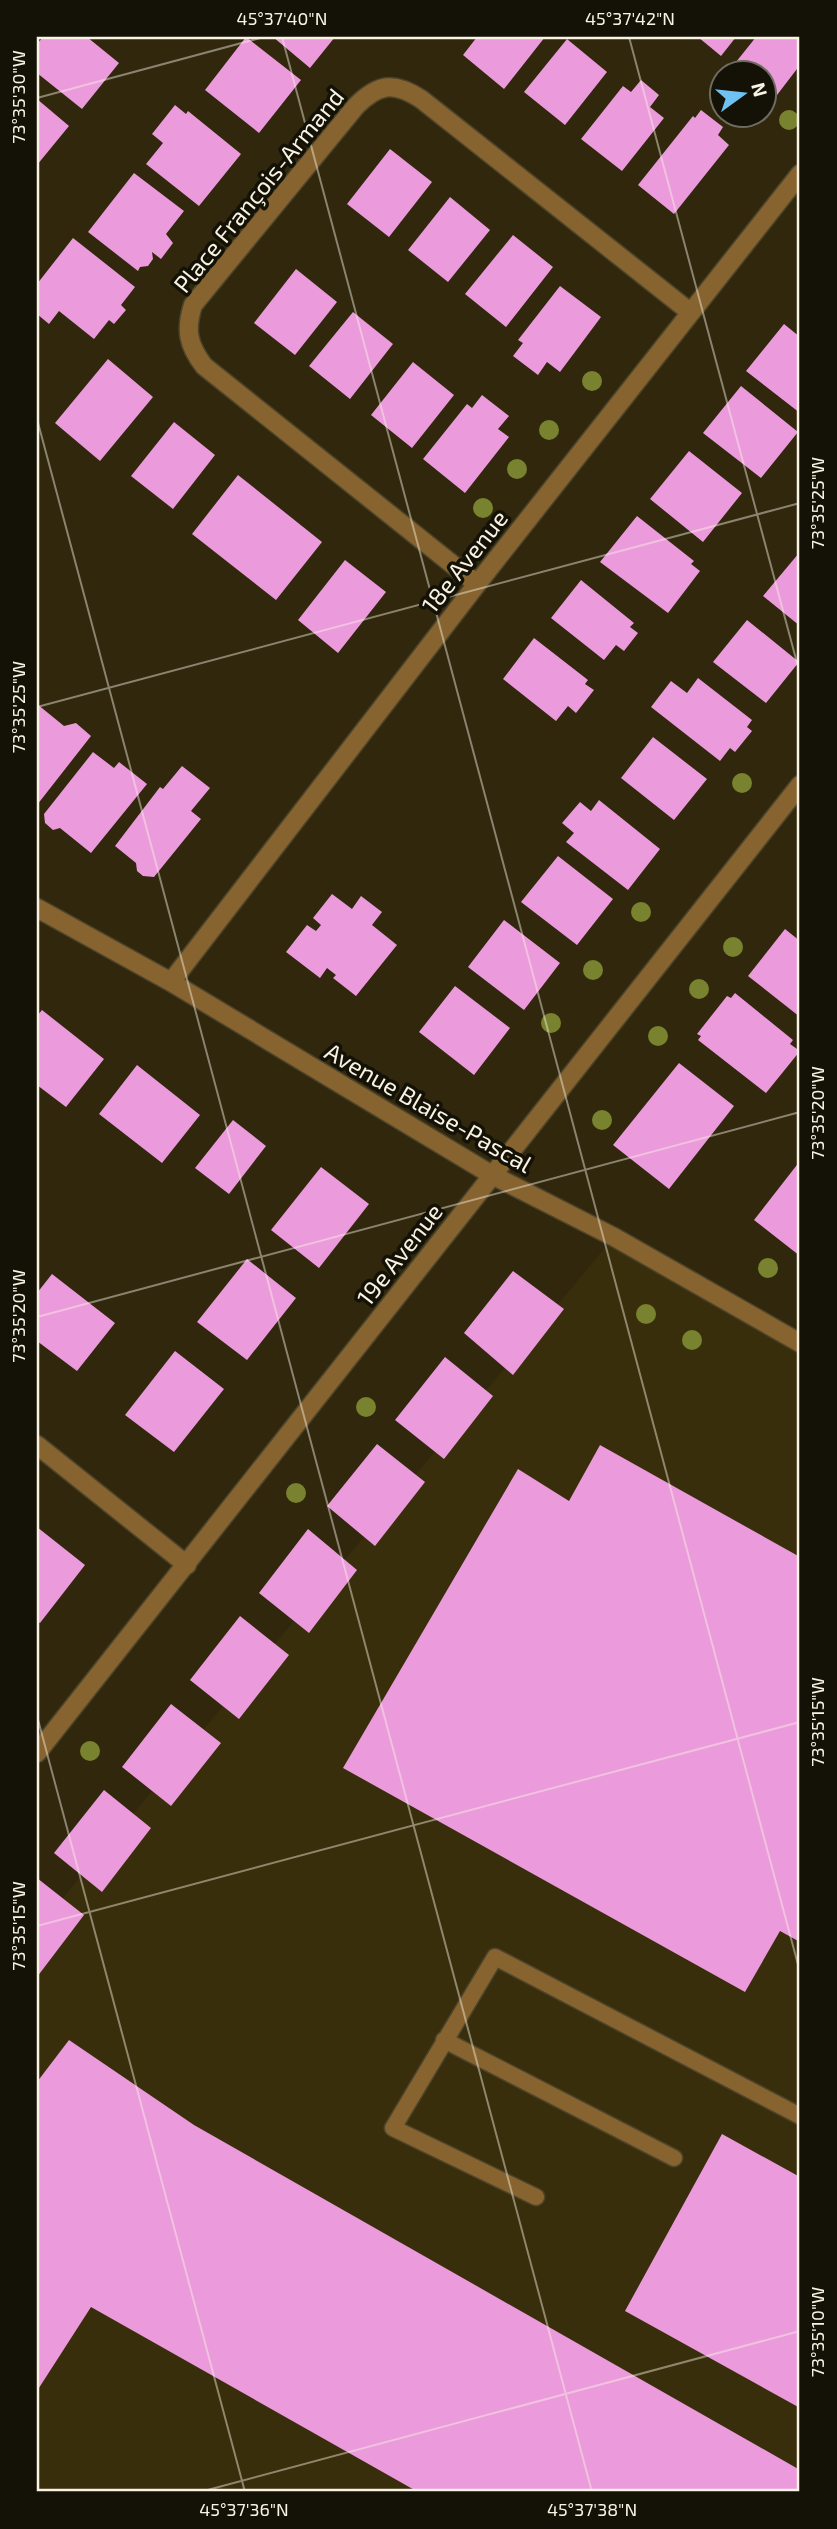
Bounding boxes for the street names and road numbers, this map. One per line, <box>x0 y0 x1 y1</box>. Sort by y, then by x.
street label: Place François-Armand <box>167 82 350 298</box>
street label: 18e Avenue <box>415 504 513 618</box>
street label: Avenue Blaise-Pascal <box>320 1036 538 1178</box>
street label: 19e Avenue <box>350 1197 448 1311</box>

